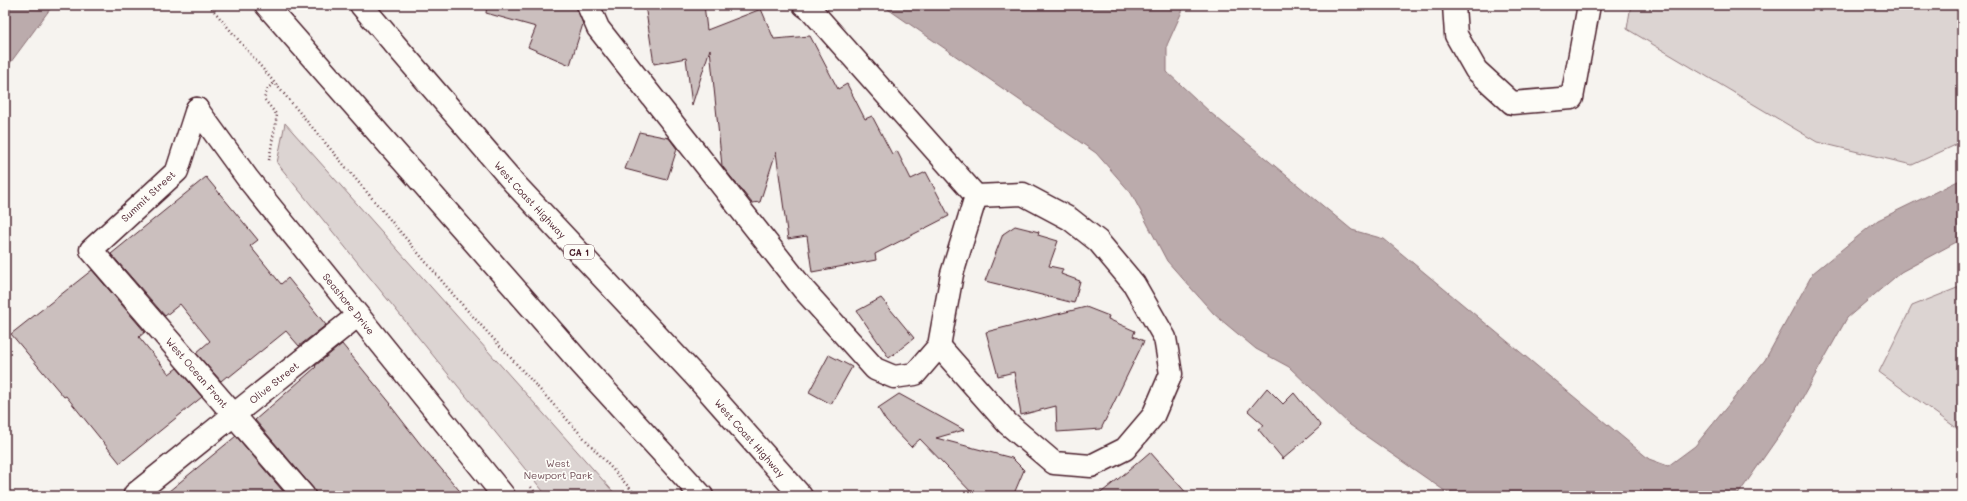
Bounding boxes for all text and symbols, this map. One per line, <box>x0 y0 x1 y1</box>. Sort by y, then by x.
street label: West Coast Highway <box>491 158 569 241</box>
street label: Summit Street <box>118 167 178 225</box>
road number: CA 1 <box>564 245 594 259</box>
street label: Seashore Drive <box>320 270 378 338</box>
street label: West Ocean Front <box>163 334 232 411</box>
street label: Olive Street <box>246 358 302 407</box>
street label: West Coast Highway <box>711 396 788 480</box>
park label: West Newport Park <box>524 456 592 482</box>

